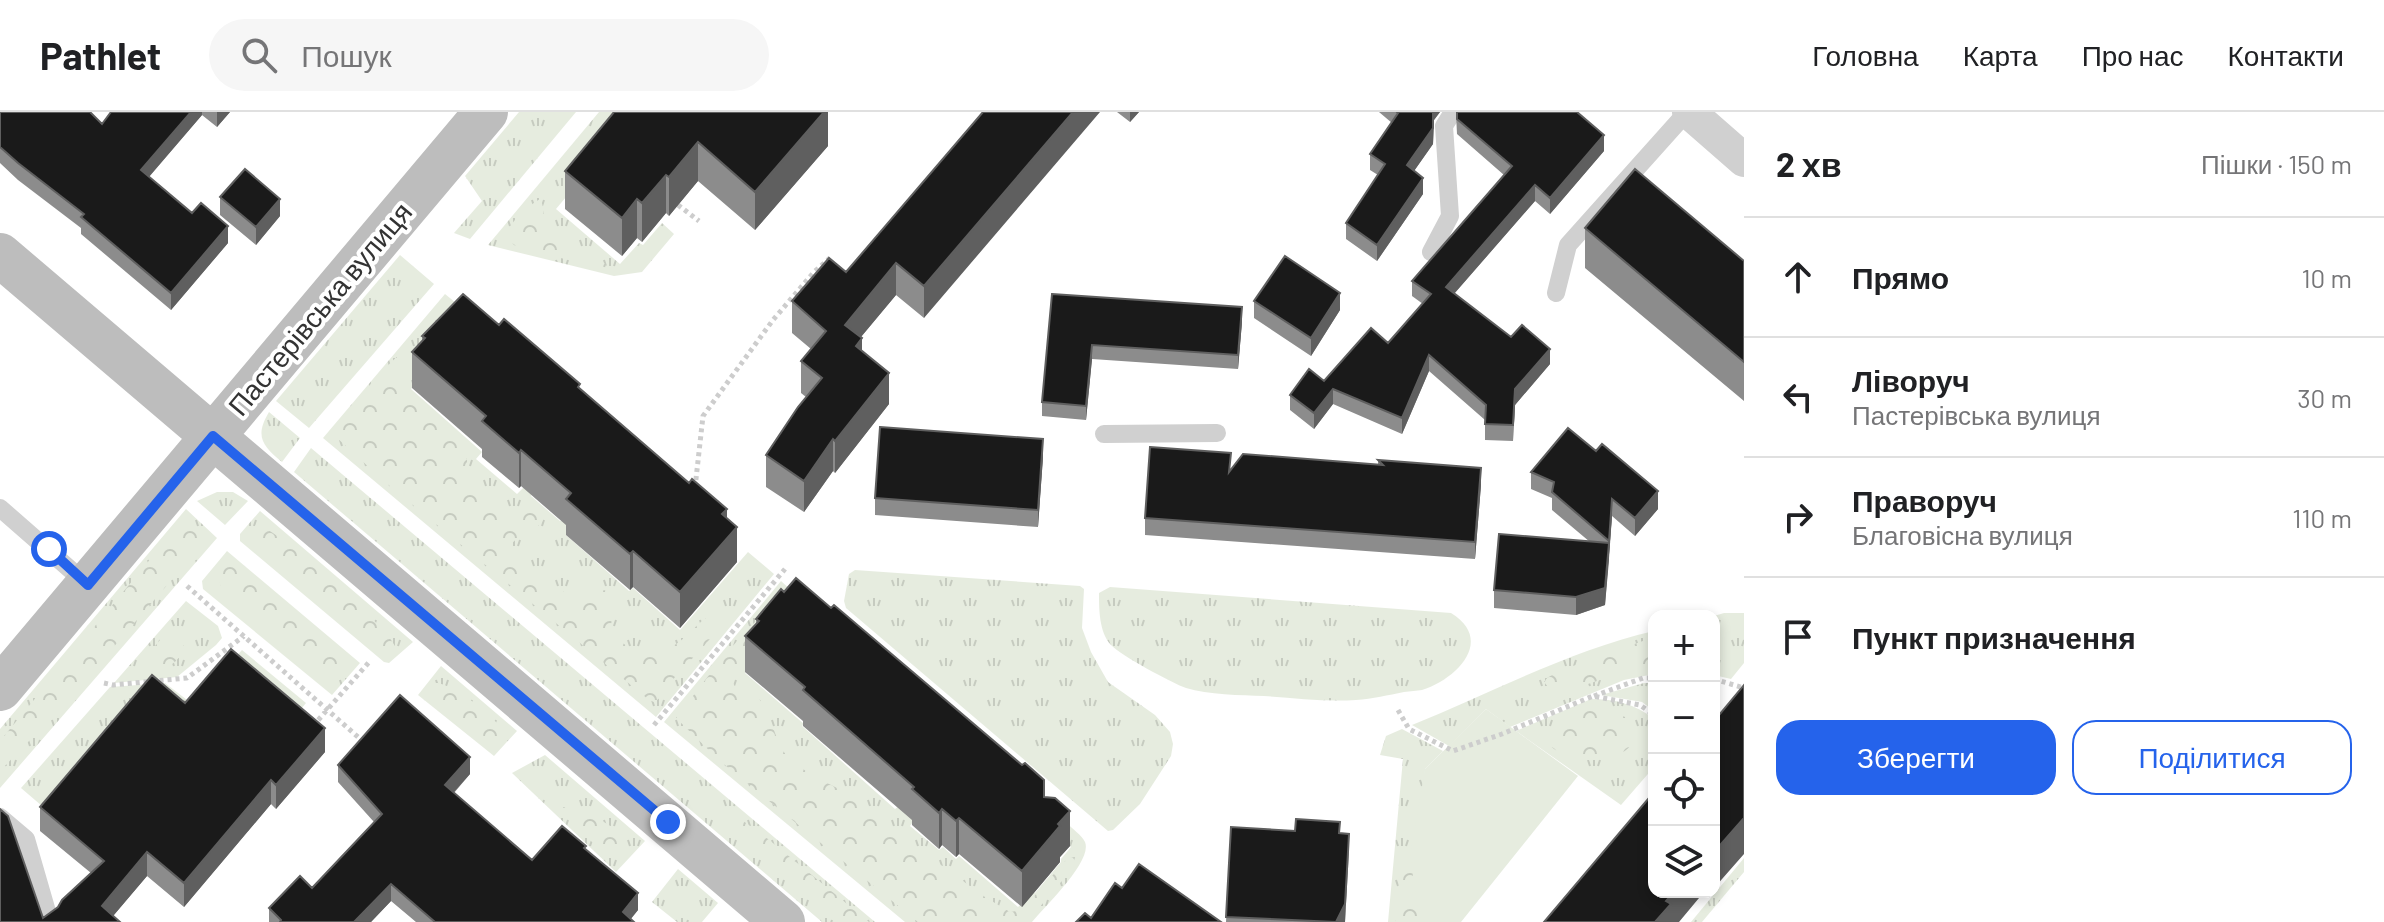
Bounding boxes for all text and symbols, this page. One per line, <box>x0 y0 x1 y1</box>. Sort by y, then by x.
search box <box>209 19 769 91</box>
text: Pathlet <box>40 32 161 78</box>
icon: search <box>237 33 281 77</box>
text: Пошук <box>301 37 392 73</box>
text: Головна <box>1812 38 1919 72</box>
text: Карта <box>1963 38 2038 72</box>
text: Про нас <box>2082 38 2184 72</box>
text: Контакти <box>2228 38 2344 72</box>
text: 2 хв <box>1776 143 1842 184</box>
text: Пішки · 150 m <box>2201 148 2352 179</box>
street label: Пастерівська вулиця <box>220 195 418 422</box>
icon: ahead <box>1776 255 1820 299</box>
text: Прямо <box>1852 259 1949 295</box>
text: 10 m <box>2302 262 2352 293</box>
text: Ліворуч <box>1852 362 1970 398</box>
icon: left <box>1776 375 1820 419</box>
text: 30 m <box>2297 382 2352 413</box>
text: Пастерівська вулиця <box>1852 399 2100 430</box>
text: Праворуч <box>1852 482 1997 518</box>
icon: right <box>1776 495 1820 539</box>
text: 110 m <box>2292 502 2352 533</box>
text: Благовісна вулиця <box>1852 519 2073 550</box>
route start <box>31 531 67 567</box>
map controls <box>1648 610 1720 898</box>
button: + <box>1648 610 1720 682</box>
icon: arrive <box>1776 615 1820 659</box>
text: Пункт призначення <box>1852 619 2136 655</box>
button: − <box>1648 682 1720 754</box>
button: Зберегти <box>1776 720 2056 795</box>
button: Поділитися <box>2072 720 2352 795</box>
button: locate <box>1648 754 1720 826</box>
route end <box>650 804 686 840</box>
button: layers <box>1648 826 1720 898</box>

